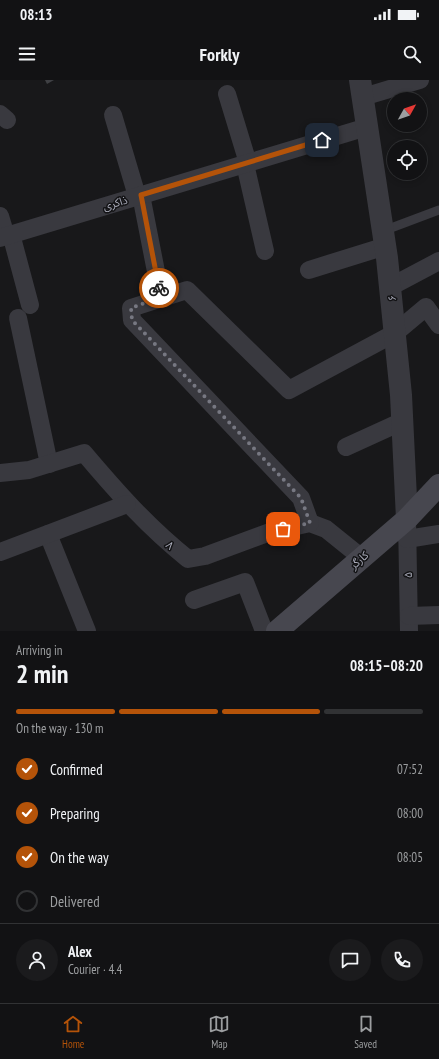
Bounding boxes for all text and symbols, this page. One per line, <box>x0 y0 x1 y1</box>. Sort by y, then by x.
text: 08:13 <box>20 5 52 24</box>
icon: menu <box>16 43 38 65</box>
text: Forkly <box>200 43 239 66</box>
icon: search <box>401 43 423 65</box>
north arrow <box>387 92 427 132</box>
map controls <box>387 92 427 180</box>
pin <box>305 123 339 157</box>
icon: home <box>311 129 333 151</box>
button: locate <box>387 140 427 180</box>
street label: ذاکری <box>101 193 129 213</box>
courier <box>139 268 179 308</box>
icon: bike <box>148 277 170 299</box>
street label: ۶ <box>385 294 399 302</box>
pin <box>266 512 300 546</box>
icon: bag <box>272 518 294 540</box>
street label: ۸ <box>163 538 177 553</box>
street label: کارگر <box>346 548 372 573</box>
street label: ۵ <box>401 572 415 578</box>
text: Arriving in <box>16 642 63 659</box>
text: 08:15–08:20 <box>350 656 423 675</box>
text: 2 min <box>16 657 69 690</box>
text: On the way · 130 m <box>16 720 103 737</box>
icon: check <box>16 758 38 780</box>
text: Confirmed <box>50 760 103 779</box>
text: 07:52 <box>397 761 423 778</box>
icon: check <box>16 802 38 824</box>
text: Preparing <box>50 804 100 823</box>
text: 08:00 <box>397 805 423 822</box>
icon: check <box>16 846 38 868</box>
text: On the way <box>50 848 109 867</box>
text: 08:05 <box>397 849 423 866</box>
text: Delivered <box>50 892 100 911</box>
button: person <box>16 939 58 981</box>
button: chat <box>329 939 371 981</box>
button: phone <box>381 939 423 981</box>
text: Alex <box>68 942 92 961</box>
text: Courier · 4.4 <box>68 961 122 978</box>
tab: Home <box>62 1013 84 1051</box>
tab: Map <box>208 1013 230 1051</box>
tab: Saved <box>354 1013 377 1051</box>

